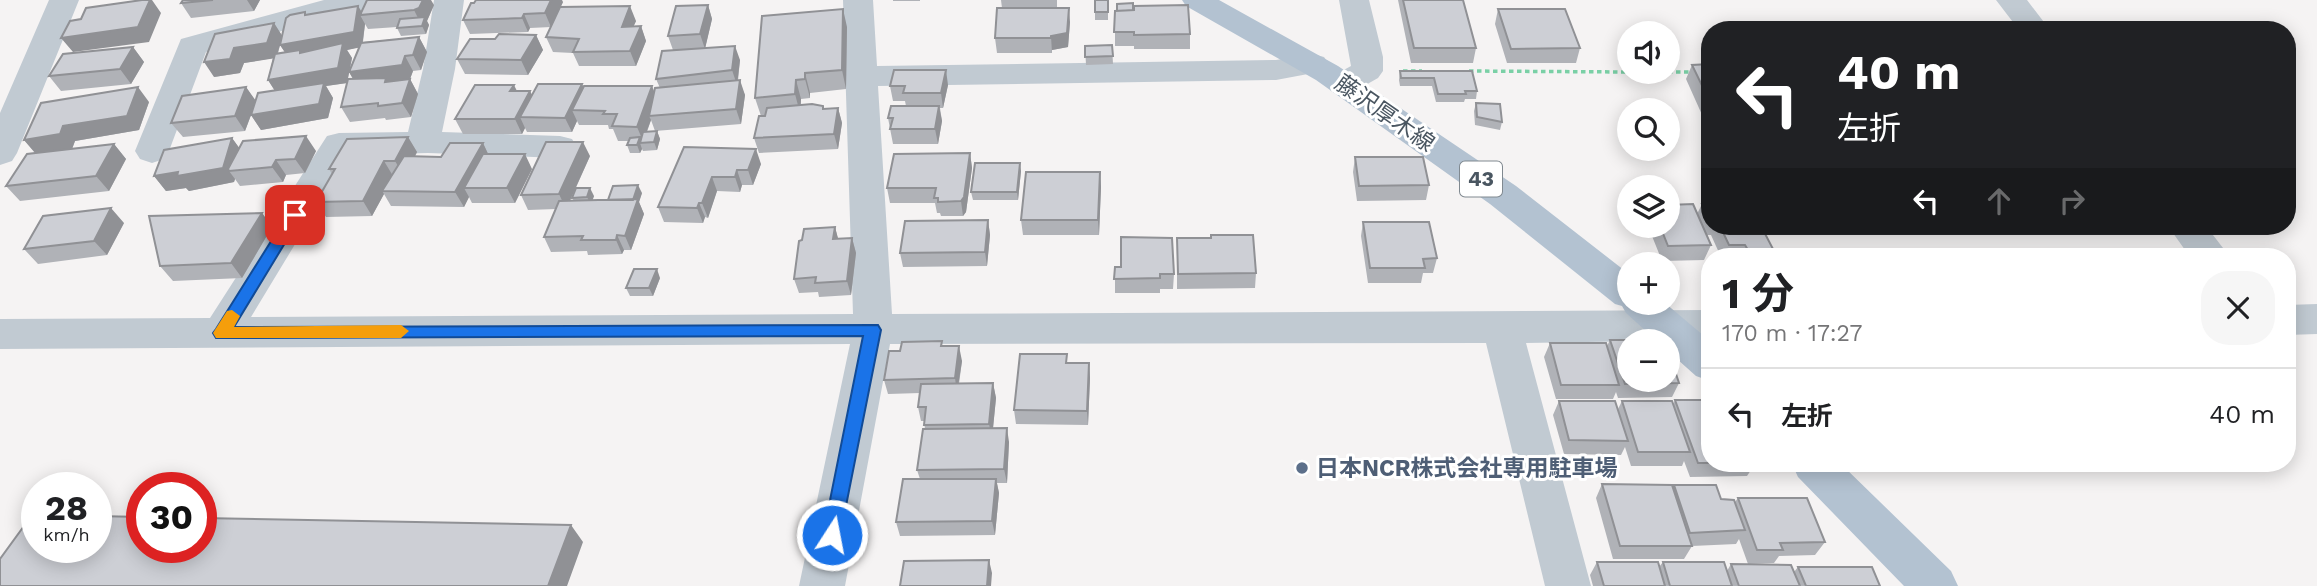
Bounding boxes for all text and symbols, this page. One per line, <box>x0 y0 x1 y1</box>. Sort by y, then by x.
map controls <box>1617 21 1680 392</box>
button: sound <box>1617 21 1680 84</box>
text: 40 m <box>1837 43 1960 101</box>
icon: left <box>1722 49 1813 140</box>
street label: 藤沢厚木線 <box>1330 69 1440 157</box>
button: search <box>1617 98 1680 161</box>
text: 左折 <box>1837 109 1901 147</box>
road number: 43 <box>1460 162 1502 196</box>
button: layers <box>1617 175 1680 238</box>
icon: left <box>1907 182 1945 220</box>
icon: ahead <box>1980 182 2018 220</box>
icon: right <box>2053 182 2091 220</box>
pin <box>265 185 325 245</box>
icon: arrive <box>276 196 314 234</box>
button: + <box>1617 252 1680 315</box>
text: 1 分 <box>1722 269 1794 318</box>
button: close <box>2201 271 2275 345</box>
text: 170 m · 17:27 <box>1722 320 1862 347</box>
button: − <box>1617 329 1680 392</box>
icon: left <box>1722 395 1760 433</box>
text: 40 m <box>2209 399 2275 429</box>
text: 左折 <box>1781 401 1833 431</box>
place label: 日本NCR株式会社専用駐車場 <box>1316 455 1618 482</box>
marker: 日本NCR株式会社専用駐車場 <box>1294 460 1310 476</box>
speed limit sign: 30 <box>126 472 217 563</box>
text: 28 <box>45 487 88 529</box>
position arrow <box>795 498 869 572</box>
text: km/h <box>43 524 90 545</box>

